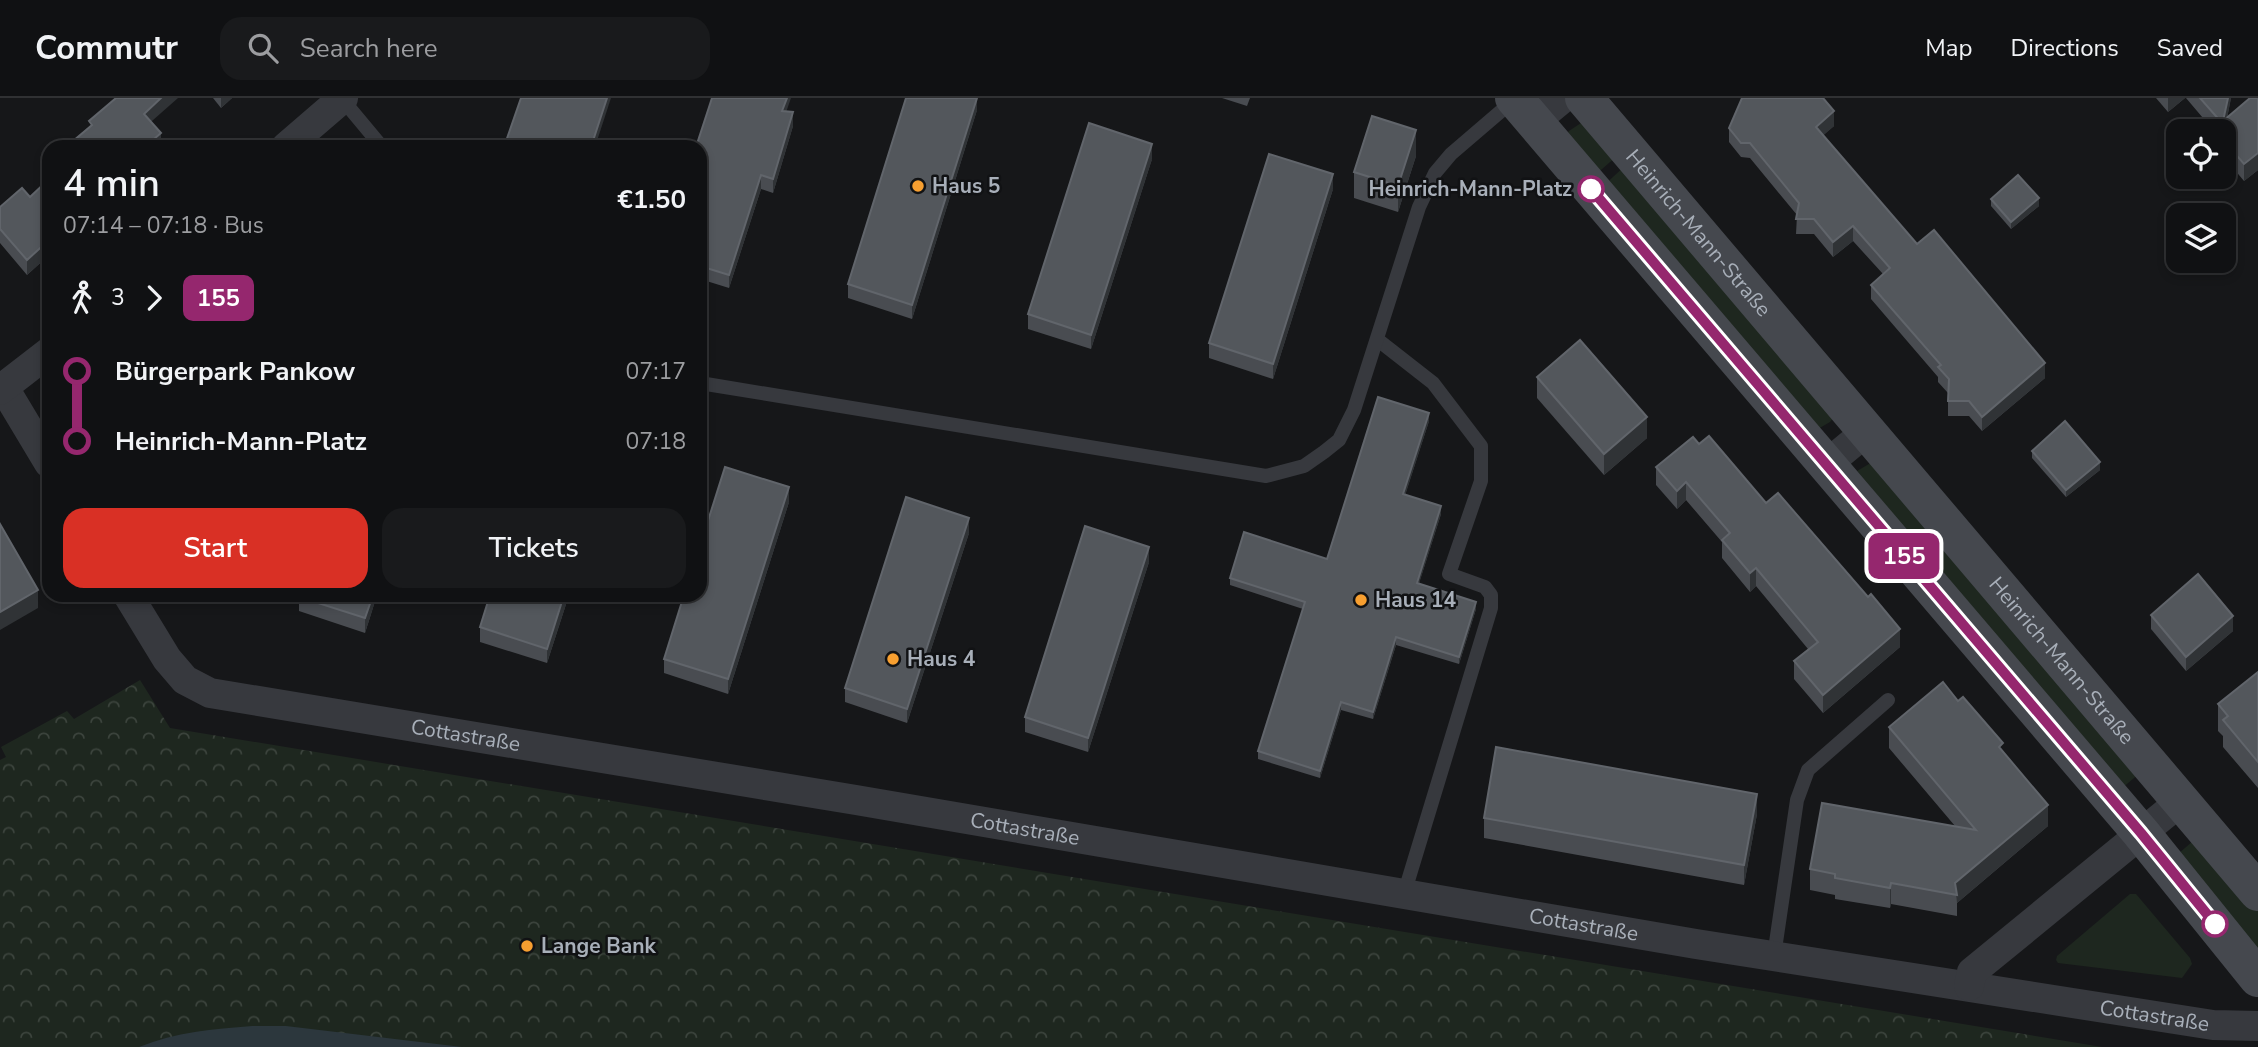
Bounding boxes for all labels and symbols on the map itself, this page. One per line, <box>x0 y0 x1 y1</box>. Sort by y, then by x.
street label: Heinrich-Mann-Straße <box>1619 143 1778 323</box>
place label: Haus 5 <box>932 172 1000 200</box>
place label: Heinrich-Mann-Platz <box>1369 175 1572 203</box>
marker: Heinrich-Mann-Platz <box>1578 176 1604 202</box>
marker: Haus 5 <box>910 178 926 194</box>
line badge: 155 <box>1864 533 1944 579</box>
street label: Heinrich-Mann-Straße <box>1983 571 2141 750</box>
place label: Haus 14 <box>1375 586 1456 614</box>
marker: Haus 14 <box>1353 592 1369 608</box>
place label: Haus 4 <box>907 645 976 673</box>
marker: Haus 4 <box>885 651 901 667</box>
street label: Cottastraße <box>409 713 523 758</box>
street label: Cottastraße <box>968 806 1082 852</box>
street label: Cottastraße <box>1527 902 1641 948</box>
unlabelled marker <box>2202 911 2228 937</box>
place label: Lange Bank <box>541 932 657 960</box>
marker: Lange Bank <box>519 938 535 954</box>
street label: Cottastraße <box>2098 993 2211 1038</box>

